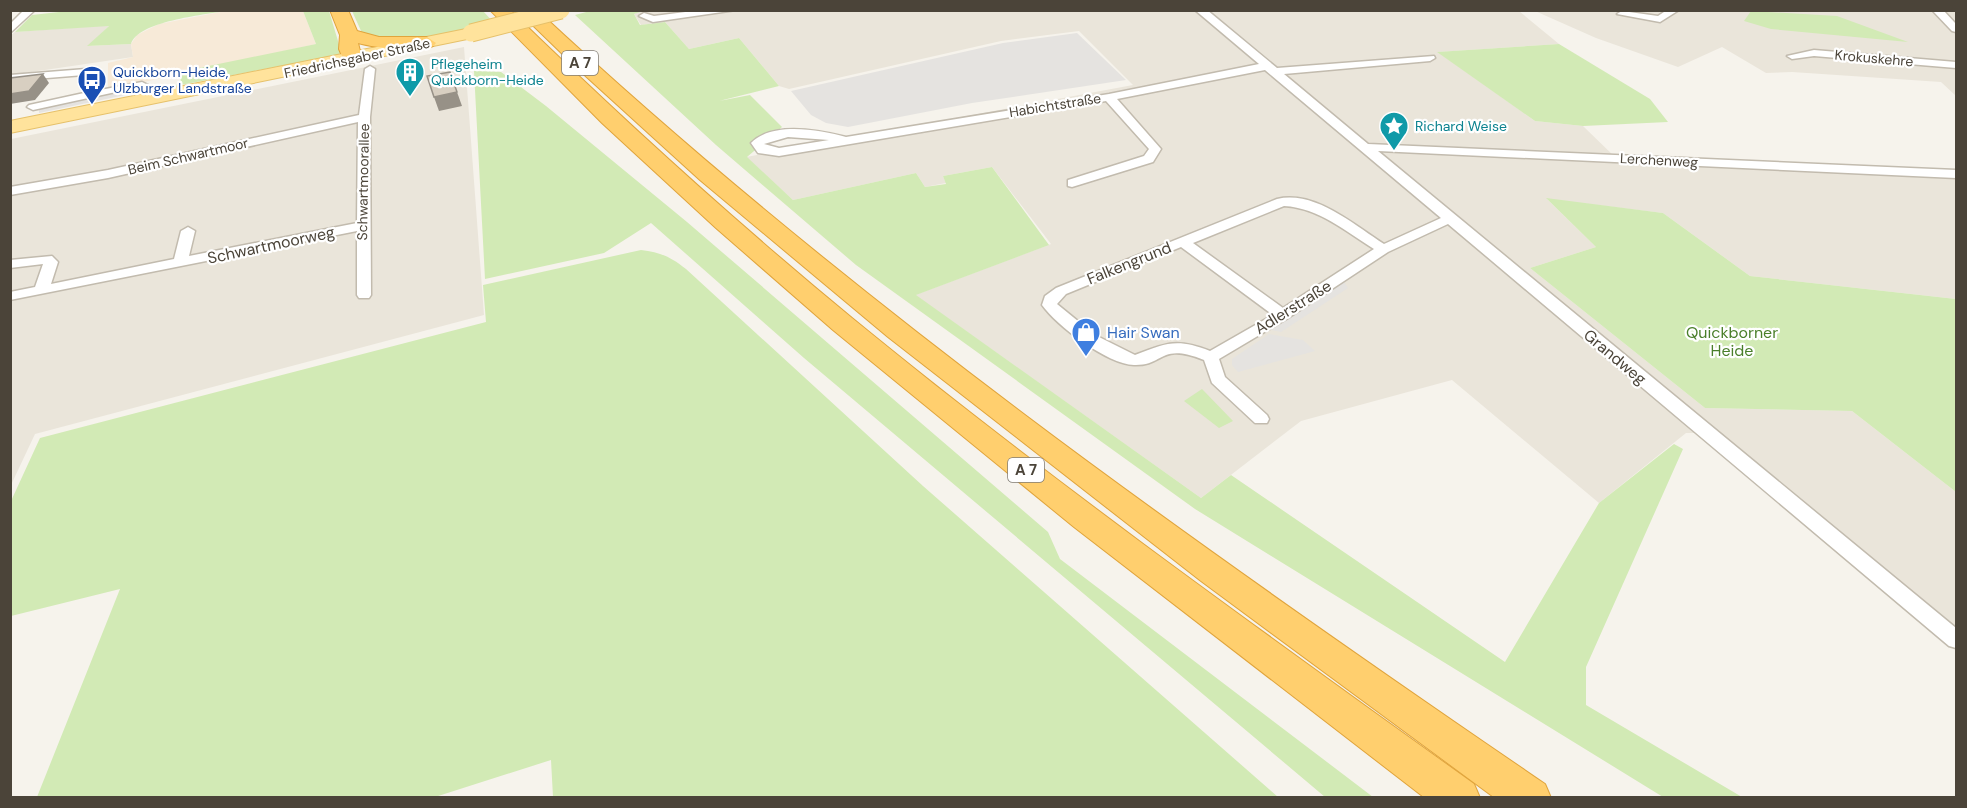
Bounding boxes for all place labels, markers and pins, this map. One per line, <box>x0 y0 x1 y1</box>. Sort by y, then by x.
place label: Pflegeheim Quickborn-Heide <box>431 55 544 89</box>
building icon: Pflegeheim Quickborn-Heide <box>394 56 426 98</box>
place label: Quickborn-Heide, Ulzburger Landstraße <box>113 63 252 97</box>
bus stop icon: Quickborn-Heide, Ulzburger Landstraße <box>76 64 108 106</box>
place icon: Richard Weise <box>1378 110 1410 152</box>
place label: Richard Weise <box>1415 117 1507 135</box>
shop icon: Hair Swan <box>1070 316 1102 358</box>
place label: Hair Swan <box>1107 322 1180 343</box>

